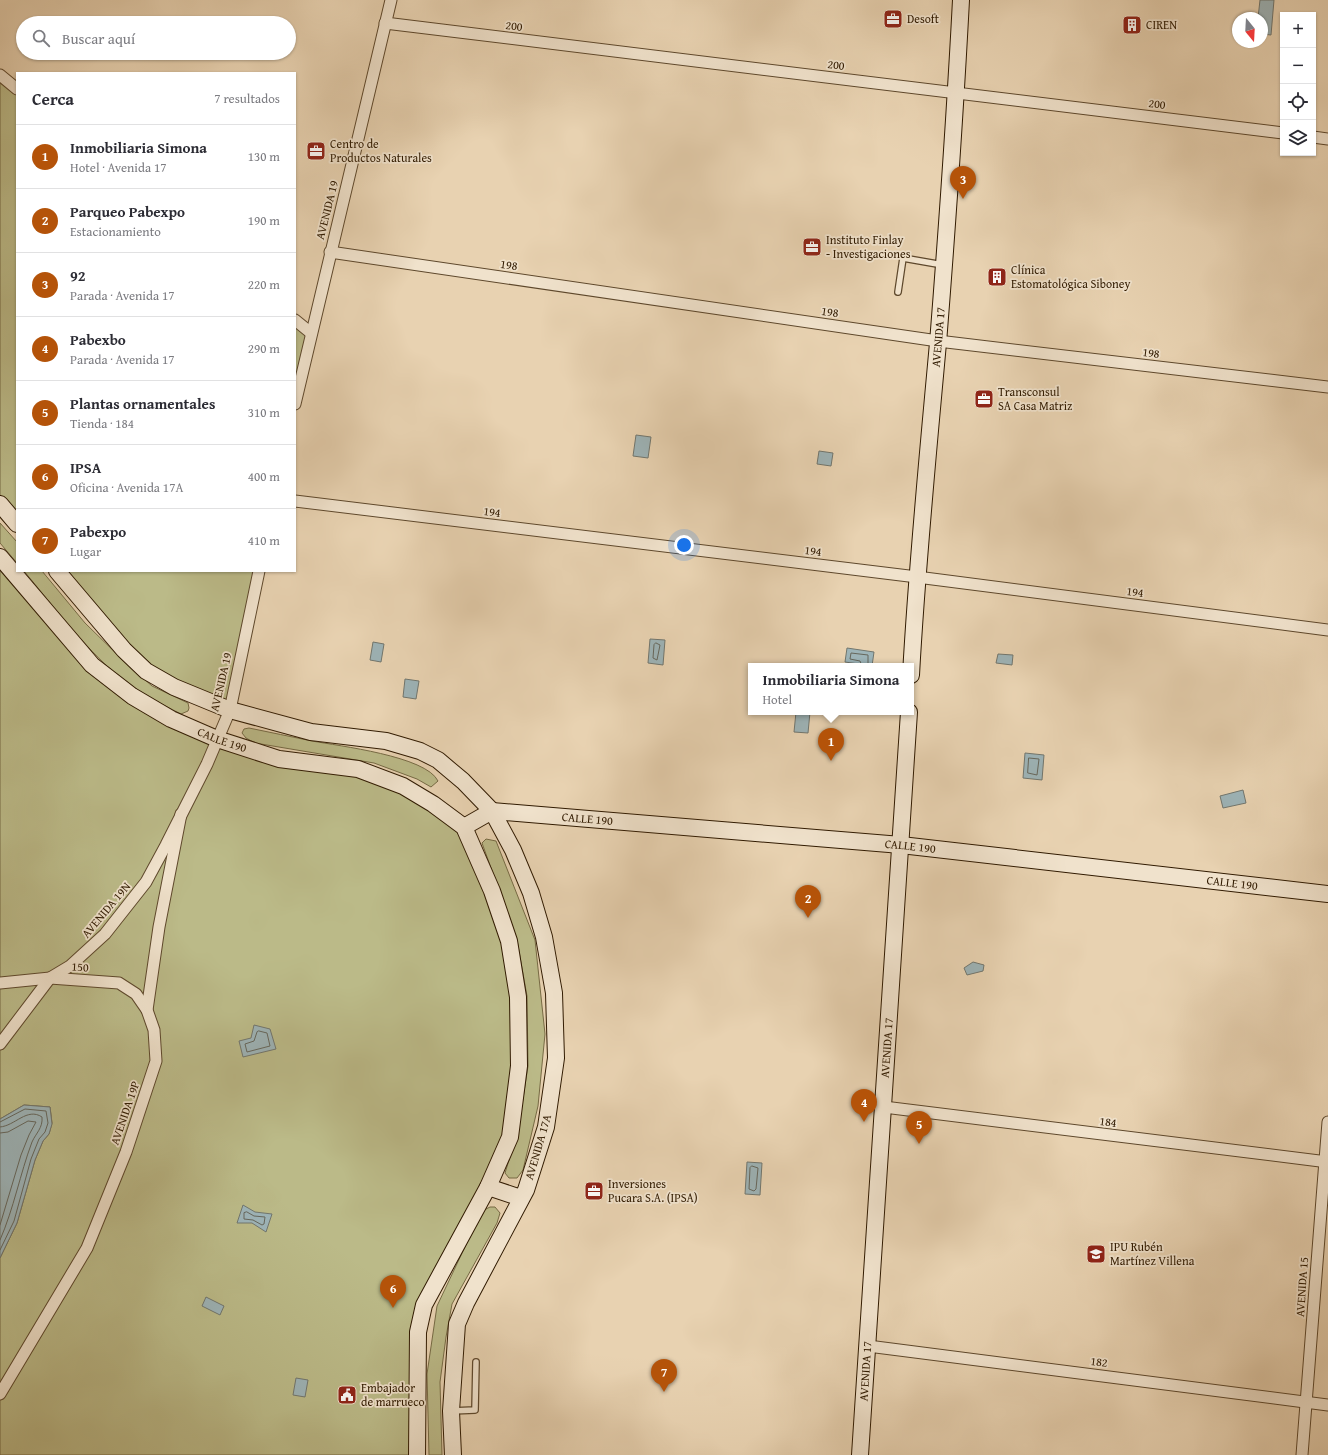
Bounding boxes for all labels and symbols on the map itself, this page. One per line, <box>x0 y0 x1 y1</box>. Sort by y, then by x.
office icon: Desoft <box>882 8 904 30</box>
place label: Desoft <box>907 10 940 27</box>
north arrow <box>1232 12 1268 48</box>
building icon: CIREN <box>1121 14 1143 36</box>
street label: 200 <box>504 16 524 35</box>
place label: CIREN <box>1146 16 1177 33</box>
street label: 200 <box>826 55 846 74</box>
street label: 200 <box>1147 94 1167 113</box>
place label: Centro de Productos Naturales <box>330 135 432 166</box>
office icon: Centro de Productos Naturales <box>305 140 327 162</box>
pin: 3 <box>950 166 976 199</box>
street label: AVENIDA 19 <box>311 178 342 241</box>
place label: Instituto Finlay - Investigaciones <box>826 231 911 262</box>
office icon: Instituto Finlay - Investigaciones <box>801 236 823 258</box>
street label: 198 <box>499 255 519 274</box>
place label: Clínica Estomatológica Siboney <box>1011 261 1130 292</box>
building icon: Clínica Estomatológica Siboney <box>986 266 1008 288</box>
street label: 198 <box>820 302 840 321</box>
street label: AVENIDA 17 <box>927 306 949 368</box>
street label: 198 <box>1141 343 1161 362</box>
place label: Transconsul SA Casa Matriz <box>998 383 1072 414</box>
office icon: Transconsul SA Casa Matriz <box>973 388 995 410</box>
street label: 194 <box>482 502 502 521</box>
your location <box>674 535 694 555</box>
street label: 194 <box>803 541 823 560</box>
street label: 194 <box>1125 582 1145 601</box>
street label: AVENIDA 19 <box>205 650 236 713</box>
street label: CALLE 190 <box>195 723 249 756</box>
pin: 1 <box>818 728 844 761</box>
street label: CALLE 190 <box>561 808 614 829</box>
street label: CALLE 190 <box>884 835 937 857</box>
street label: CALLE 190 <box>1206 871 1259 894</box>
street label: AVENIDA 19N <box>77 878 134 941</box>
pin: 2 <box>795 885 821 918</box>
street label: 150 <box>71 958 89 975</box>
street label: AVENIDA 17 <box>876 1017 897 1078</box>
street label: AVENIDA 19P <box>106 1079 143 1147</box>
pin: 4 <box>851 1089 877 1122</box>
street label: AVENIDA 17A <box>520 1111 555 1182</box>
pin: 5 <box>906 1111 932 1144</box>
street label: 184 <box>1098 1112 1118 1131</box>
place label: Inversiones Pucara S.A. (IPSA) <box>608 1175 698 1206</box>
office icon: Inversiones Pucara S.A. (IPSA) <box>583 1180 605 1202</box>
place label: IPU Rubén Martínez Villena <box>1110 1238 1195 1269</box>
school or university icon: IPU Rubén Martínez Villena <box>1085 1243 1107 1265</box>
street label: AVENIDA 15 <box>1291 1256 1312 1318</box>
pin: 6 <box>380 1275 406 1308</box>
street label: AVENIDA 17 <box>855 1340 876 1402</box>
street label: 182 <box>1089 1352 1109 1371</box>
pin: 7 <box>651 1359 677 1392</box>
place label: Embajador de marrueco <box>361 1379 425 1410</box>
public building icon: Embajador de marrueco <box>336 1384 358 1406</box>

